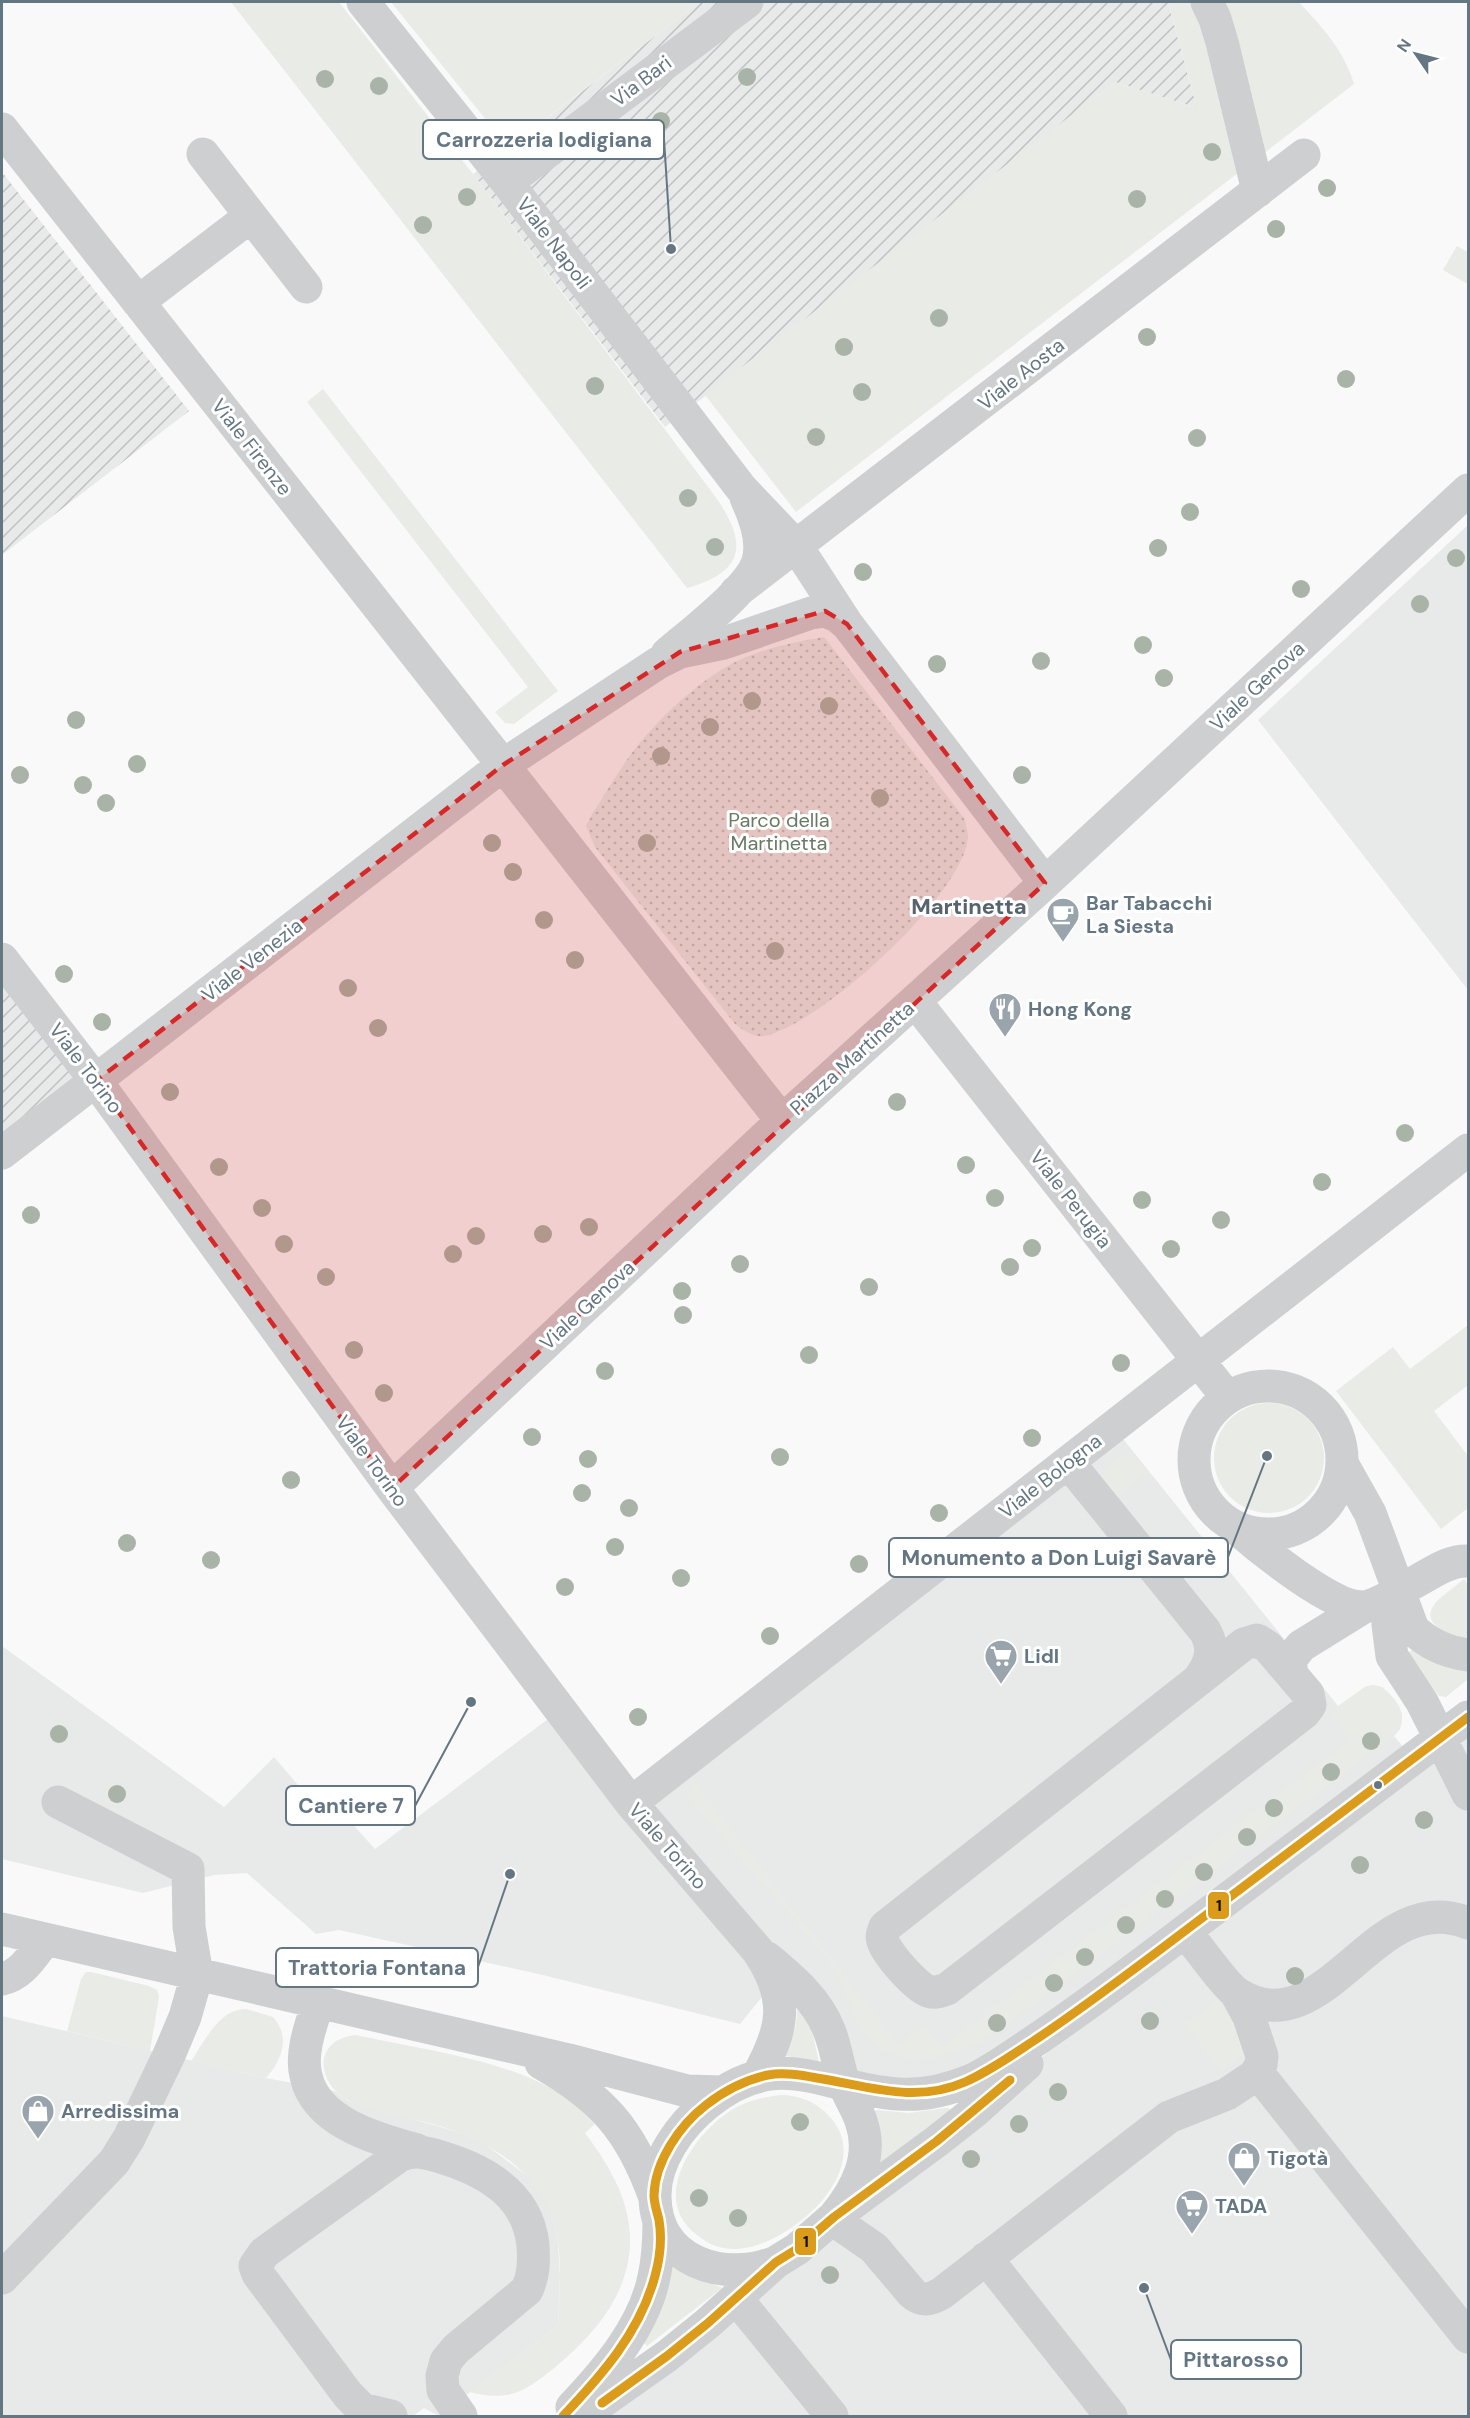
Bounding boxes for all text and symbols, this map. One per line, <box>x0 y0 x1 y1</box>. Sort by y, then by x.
north arrow <box>1386 24 1446 84</box>
text: N <box>1392 35 1416 56</box>
street label: Via Bari <box>605 50 677 112</box>
callout: Carrozzeria lodigiana <box>423 120 664 159</box>
text: Carrozzeria lodigiana <box>436 126 652 154</box>
street label: Viale Napoli <box>511 192 597 294</box>
street label: Viale Aosta <box>972 332 1070 416</box>
street label: Viale Firenze <box>206 393 298 501</box>
street label: Viale Genova <box>1204 635 1310 737</box>
park label: Parco della Martinetta <box>728 807 830 856</box>
place label: Bar Tabacchi La Siesta <box>1086 890 1212 939</box>
district label: Martinetta <box>911 892 1027 921</box>
cafe icon: Bar Tabacchi La Siesta <box>1045 896 1081 943</box>
street label: Viale Venezia <box>196 912 308 1008</box>
restaurant icon: Hong Kong <box>987 991 1023 1038</box>
street label: Piazza Martinetta <box>784 995 920 1121</box>
place label: Hong Kong <box>1028 996 1132 1022</box>
street label: Viale Torino <box>43 1017 129 1119</box>
street label: Viale Perugia <box>1024 1144 1118 1254</box>
street label: Viale Genova <box>534 1254 640 1356</box>
street label: Viale Torino <box>330 1410 414 1512</box>
street label: Viale Bologna <box>993 1428 1107 1524</box>
callout: Monumento a Don Luigi Savarè <box>889 1538 1228 1577</box>
text: Monumento a Don Luigi Savarè <box>902 1544 1216 1572</box>
supermarket icon: Lidl <box>983 1638 1019 1685</box>
place label: Lidl <box>1024 1643 1059 1669</box>
unlabelled marker <box>1372 1779 1384 1791</box>
callout: Cantiere 7 <box>286 1786 415 1825</box>
text: Cantiere 7 <box>298 1792 404 1820</box>
street label: Viale Torino <box>623 1797 713 1895</box>
line badge: 1 <box>1207 1891 1230 1920</box>
text: 1 <box>1216 1895 1222 1916</box>
callout: Trattoria Fontana <box>276 1948 478 1987</box>
text: Trattoria Fontana <box>288 1954 466 1982</box>
shop icon: Arredissima <box>20 2093 56 2140</box>
place label: Arredissima <box>61 2098 179 2124</box>
shop icon: Tigotà <box>1226 2140 1262 2187</box>
place label: Tigotà <box>1267 2145 1328 2171</box>
supermarket icon: TADA <box>1174 2188 1210 2235</box>
place label: TADA <box>1215 2193 1267 2219</box>
line badge: 1 <box>794 2227 817 2256</box>
text: 1 <box>803 2231 809 2252</box>
callout: Pittarosso <box>1171 2340 1301 2379</box>
text: Pittarosso <box>1183 2346 1289 2374</box>

